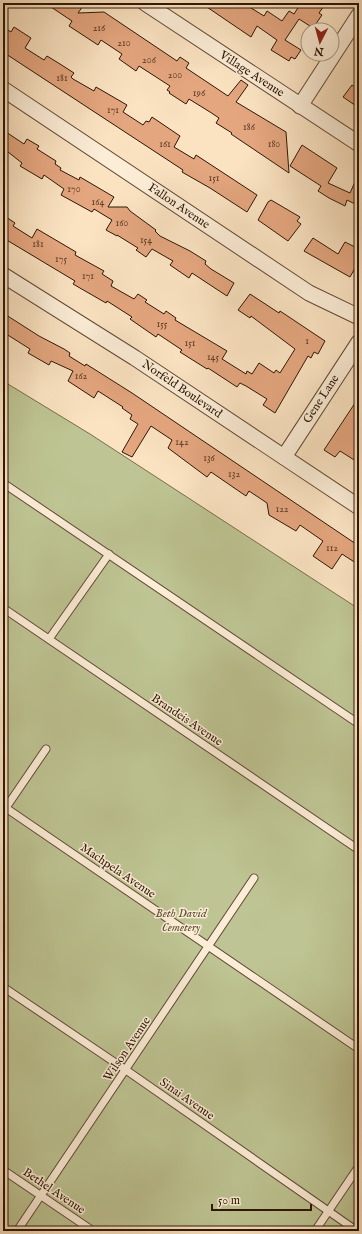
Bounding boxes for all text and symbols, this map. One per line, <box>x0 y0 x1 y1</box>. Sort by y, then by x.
house number: 216 <box>93 22 106 35</box>
north arrow <box>300 22 340 62</box>
house number: 210 <box>117 37 131 50</box>
text: N <box>313 43 326 59</box>
street label: Village Avenue <box>216 47 288 101</box>
house number: 206 <box>142 54 157 67</box>
house number: 200 <box>168 69 182 82</box>
house number: 181 <box>56 72 68 85</box>
house number: 196 <box>193 87 206 100</box>
house number: 171 <box>107 104 119 117</box>
house number: 186 <box>243 121 256 134</box>
house number: 161 <box>159 138 171 151</box>
house number: 180 <box>268 138 280 151</box>
house number: 151 <box>208 172 220 185</box>
street label: Fallon Avenue <box>145 180 213 232</box>
house number: 170 <box>67 183 81 196</box>
house number: 164 <box>92 196 105 209</box>
house number: 160 <box>116 217 129 230</box>
house number: 154 <box>140 234 152 247</box>
house number: 181 <box>32 238 44 251</box>
house number: 175 <box>55 253 67 266</box>
house number: 171 <box>82 270 94 283</box>
house number: 155 <box>157 318 168 331</box>
house number: 1 <box>305 335 309 348</box>
house number: 151 <box>184 337 196 350</box>
house number: 145 <box>207 351 219 364</box>
street label: Norfeld Boulevard <box>139 357 225 422</box>
house number: 162 <box>75 370 88 383</box>
street label: Gene Lane <box>300 371 343 426</box>
house number: 142 <box>175 436 189 449</box>
house number: 136 <box>203 452 216 465</box>
house number: 132 <box>228 468 240 481</box>
house number: 122 <box>275 503 289 516</box>
house number: 112 <box>326 542 338 555</box>
street label: Brandeis Avenue <box>149 691 226 750</box>
street label: Machpela Avenue <box>77 840 159 903</box>
park label: Beth David Cemetery <box>155 906 208 935</box>
street label: Wilson Avenue <box>100 1014 154 1084</box>
street label: Sinai Avenue <box>157 1075 218 1124</box>
street label: Bethel Avenue <box>20 1165 88 1218</box>
scale bar <box>212 1186 311 1212</box>
text: 50 m <box>218 1193 240 1208</box>

